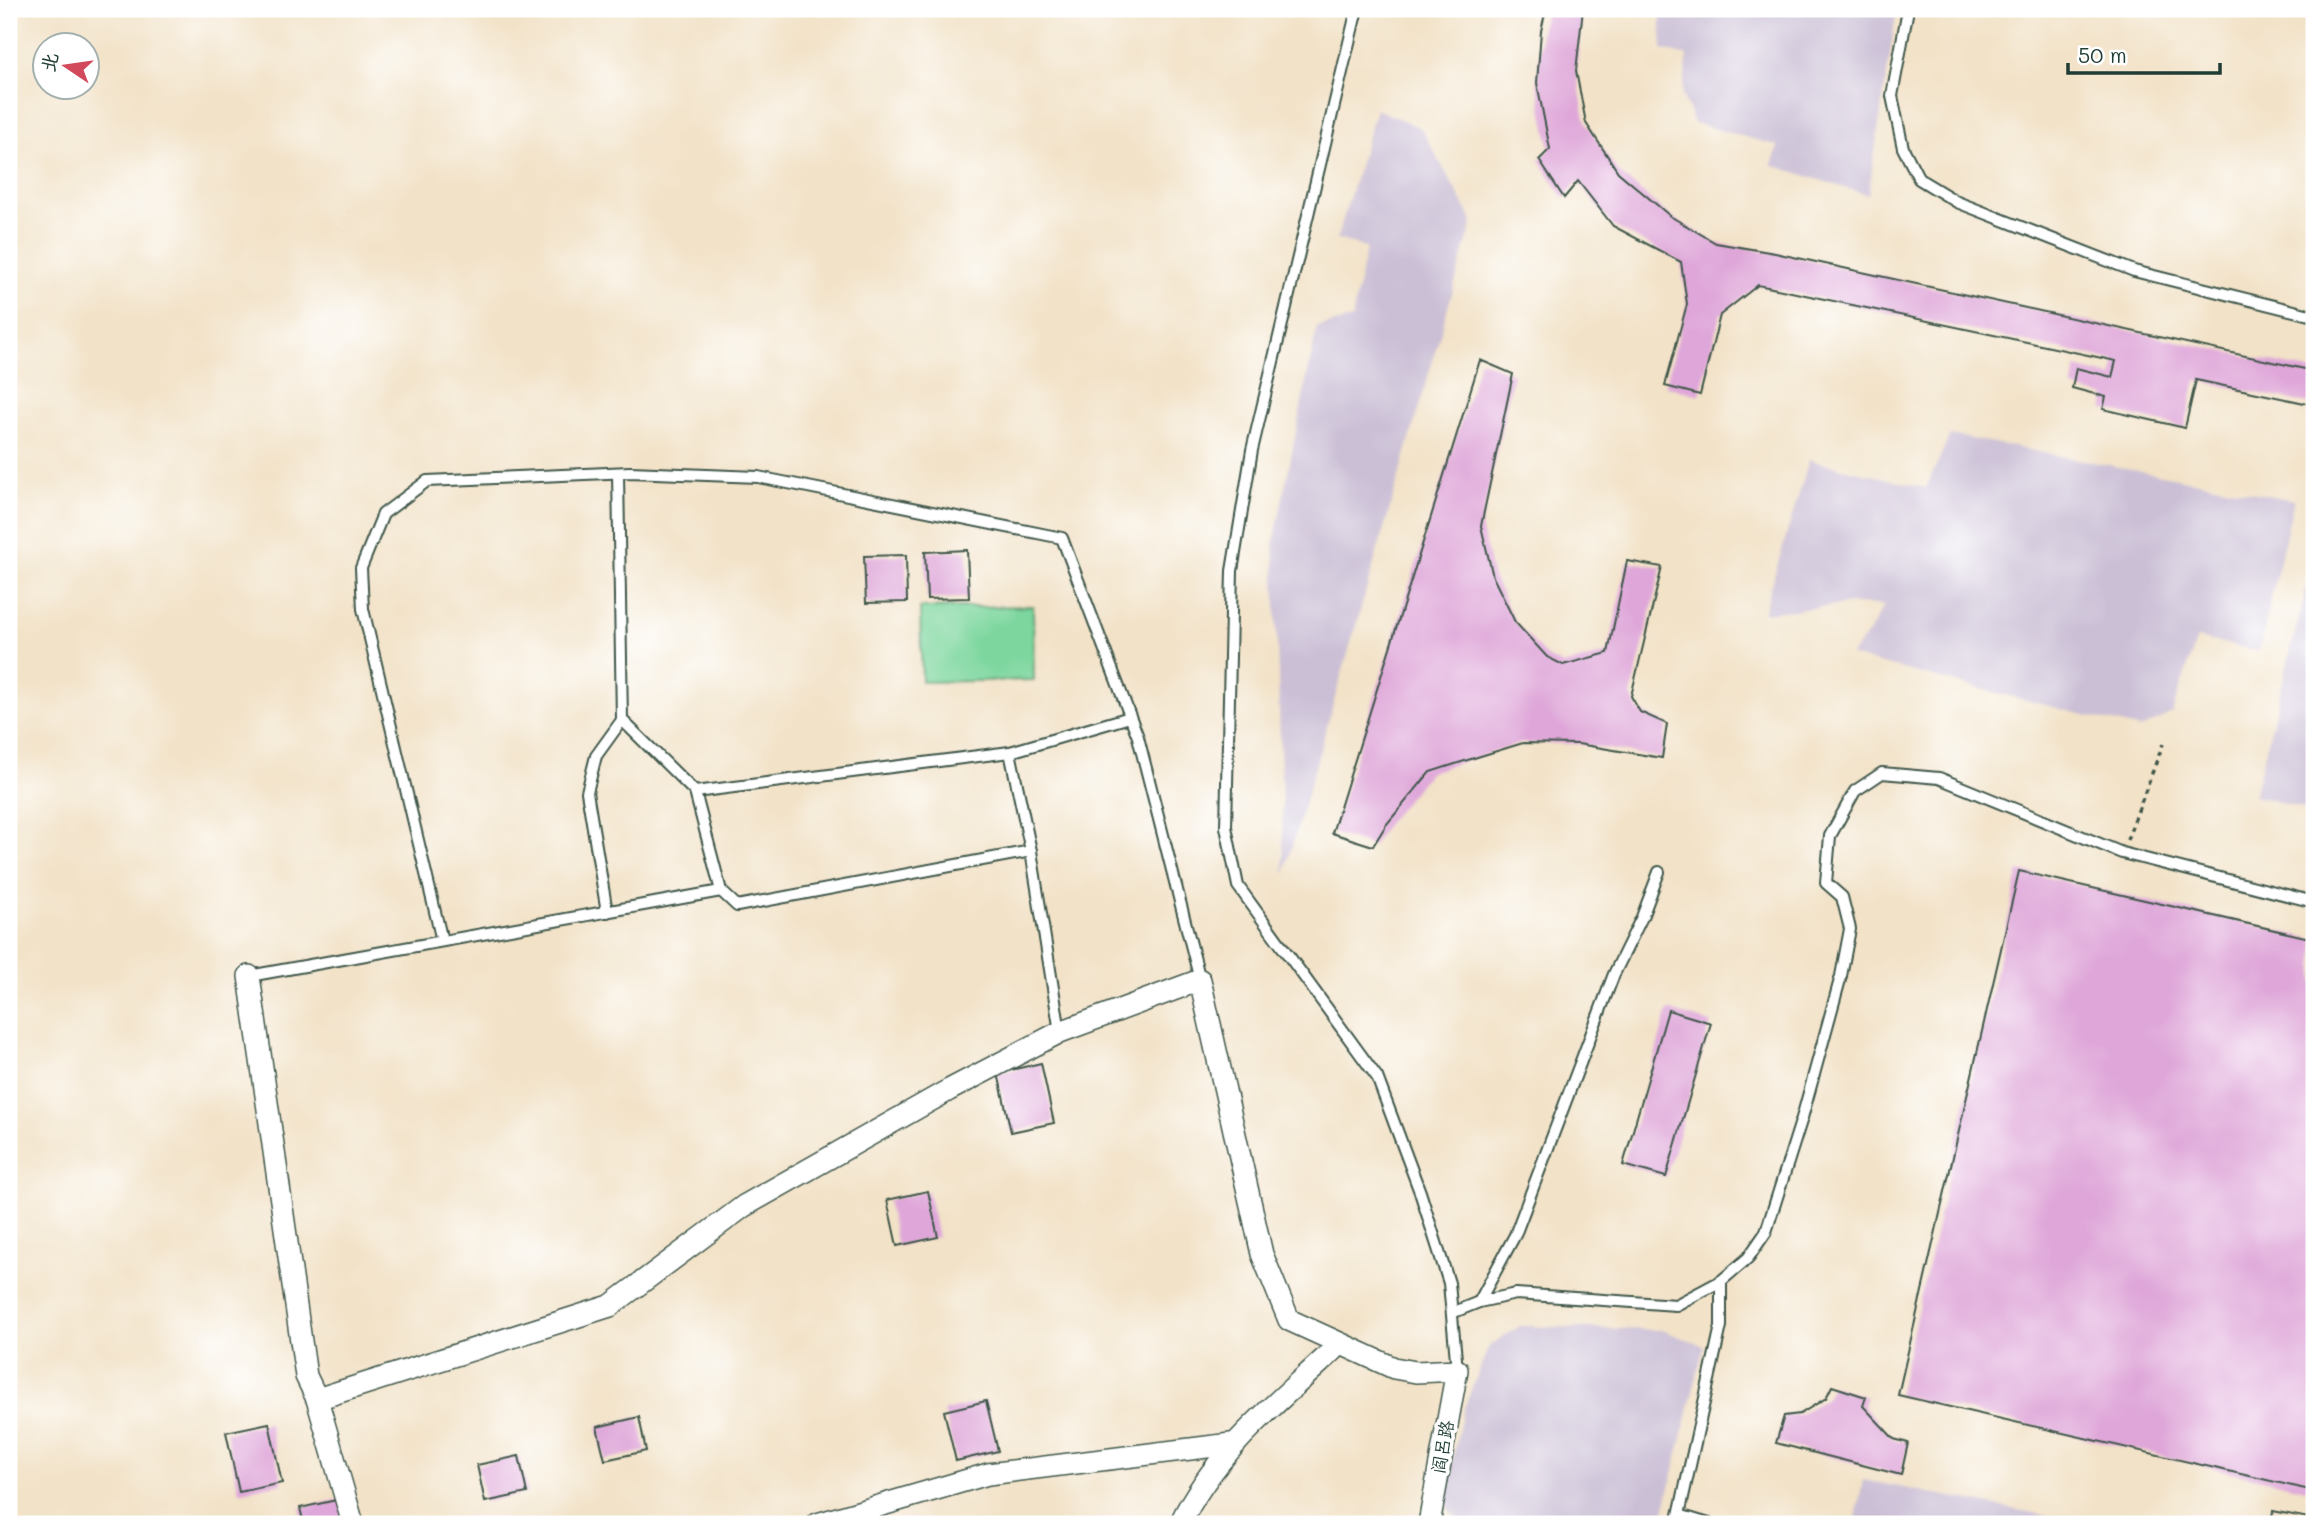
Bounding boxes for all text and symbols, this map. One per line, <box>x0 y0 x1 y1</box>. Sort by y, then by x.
north arrow <box>32 32 102 102</box>
scale bar <box>2068 32 2220 76</box>
text: 50 m <box>2078 41 2127 68</box>
text: 北 <box>35 50 63 74</box>
street label: 阎吕路 <box>1426 1418 1459 1475</box>

